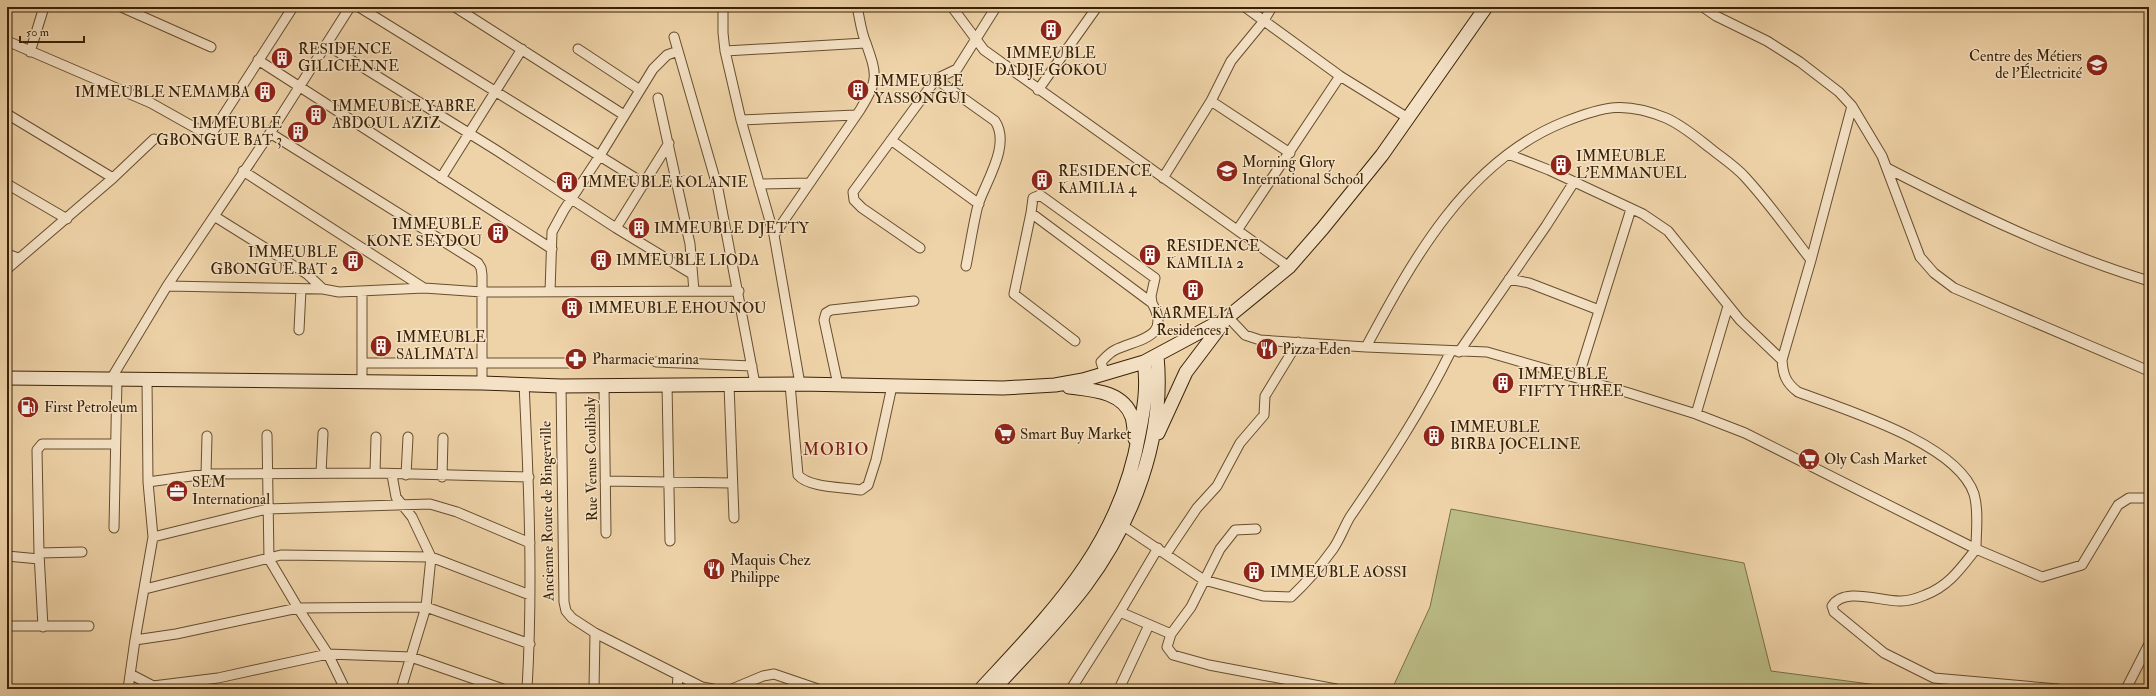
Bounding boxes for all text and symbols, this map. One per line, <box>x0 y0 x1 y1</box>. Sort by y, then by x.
building icon: IMMEUBLE DADJE GOKOU <box>1038 17 1064 43</box>
scale bar <box>20 18 84 44</box>
text: 50 m <box>26 25 50 40</box>
place label: RESIDENCE GILICIENNE <box>298 40 399 76</box>
place label: IMMEUBLE DADJE GOKOU <box>994 44 1108 81</box>
building icon: RESIDENCE GILICIENNE <box>269 45 295 71</box>
place label: Centre des Métiers de l'Électricité <box>1969 47 2083 83</box>
school or university icon: Centre des Métiers de l'Électricité <box>2084 52 2110 78</box>
place label: IMMEUBLE YASSONGUI <box>874 72 967 108</box>
building icon: IMMEUBLE YASSONGUI <box>845 77 871 103</box>
building icon: IMMEUBLE NEMAMBA <box>252 79 278 105</box>
place label: IMMEUBLE NEMAMBA <box>75 83 250 102</box>
place label: IMMEUBLE YABRE ABDOUL AZIZ <box>331 97 476 133</box>
building icon: IMMEUBLE YABRE ABDOUL AZIZ <box>303 102 329 128</box>
place label: IMMEUBLE GBONGUE BAT 3 <box>156 114 282 150</box>
building icon: IMMEUBLE GBONGUE BAT 3 <box>285 119 311 145</box>
place label: IMMEUBLE L'EMMANUEL <box>1576 147 1687 183</box>
building icon: IMMEUBLE L'EMMANUEL <box>1548 152 1574 178</box>
place label: Morning Glory International School <box>1242 153 1364 189</box>
school or university icon: Morning Glory International School <box>1214 158 1240 184</box>
place label: RESIDENCE KAMILIA 4 <box>1058 162 1152 198</box>
building icon: RESIDENCE KAMILIA 4 <box>1029 167 1055 193</box>
building icon: IMMEUBLE KOLANIE <box>554 169 580 195</box>
place label: IMMEUBLE KOLANIE <box>582 173 748 192</box>
place label: IMMEUBLE KONE SEYDOU <box>366 215 482 251</box>
building icon: IMMEUBLE DJETTY <box>626 215 652 241</box>
place label: IMMEUBLE DJETTY <box>654 219 810 239</box>
building icon: IMMEUBLE KONE SEYDOU <box>485 220 511 246</box>
place label: RESIDENCE KAMILIA 2 <box>1166 237 1260 273</box>
building icon: RESIDENCE KAMILIA 2 <box>1137 242 1163 268</box>
place label: IMMEUBLE GBONGUE BAT 2 <box>210 243 338 279</box>
building icon: IMMEUBLE LIODA <box>588 247 614 273</box>
building icon: IMMEUBLE GBONGUE BAT 2 <box>340 248 366 274</box>
place label: IMMEUBLE LIODA <box>616 251 760 270</box>
building icon: KARMELIA Residences 1 <box>1180 277 1206 303</box>
building icon: IMMEUBLE EHOUNOU <box>559 295 585 321</box>
place label: IMMEUBLE EHOUNOU <box>588 299 767 318</box>
place label: KARMELIA Residences 1 <box>1152 304 1235 340</box>
place label: IMMEUBLE SALIMATA <box>396 328 486 364</box>
building icon: IMMEUBLE SALIMATA <box>368 333 394 359</box>
restaurant icon: Pizza Eden <box>1254 336 1280 362</box>
place label: Pizza Eden <box>1282 340 1351 359</box>
pharmacy icon: Pharmacie marina <box>563 346 589 372</box>
place label: Pharmacie marina <box>592 350 700 369</box>
place label: IMMEUBLE FIFTY THREE <box>1518 365 1624 401</box>
building icon: IMMEUBLE FIFTY THREE <box>1490 370 1516 396</box>
fuel station icon: First Petroleum <box>15 394 41 420</box>
street label: Rue Venus Coulibaly <box>581 396 602 522</box>
place label: First Petroleum <box>44 398 138 417</box>
place label: IMMEUBLE BIRBA JOCELINE <box>1450 418 1580 455</box>
street label: Ancienne Route de Bingerville <box>536 421 559 602</box>
supermarket icon: Smart Buy Market <box>992 421 1018 447</box>
building icon: IMMEUBLE BIRBA JOCELINE <box>1421 423 1447 449</box>
place label: Smart Buy Market <box>1020 425 1131 444</box>
district label: MOBIO <box>803 439 869 460</box>
supermarket icon: Oly Cash Market <box>1796 446 1822 472</box>
place label: Oly Cash Market <box>1824 450 1927 469</box>
place label: SEM International <box>192 473 270 509</box>
office icon: SEM International <box>164 478 190 504</box>
place label: Maquis Chez Philippe <box>730 551 811 588</box>
restaurant icon: Maquis Chez Philippe <box>701 556 727 582</box>
building icon: IMMEUBLE AOSSI <box>1241 559 1267 585</box>
place label: IMMEUBLE AOSSI <box>1270 563 1407 582</box>

